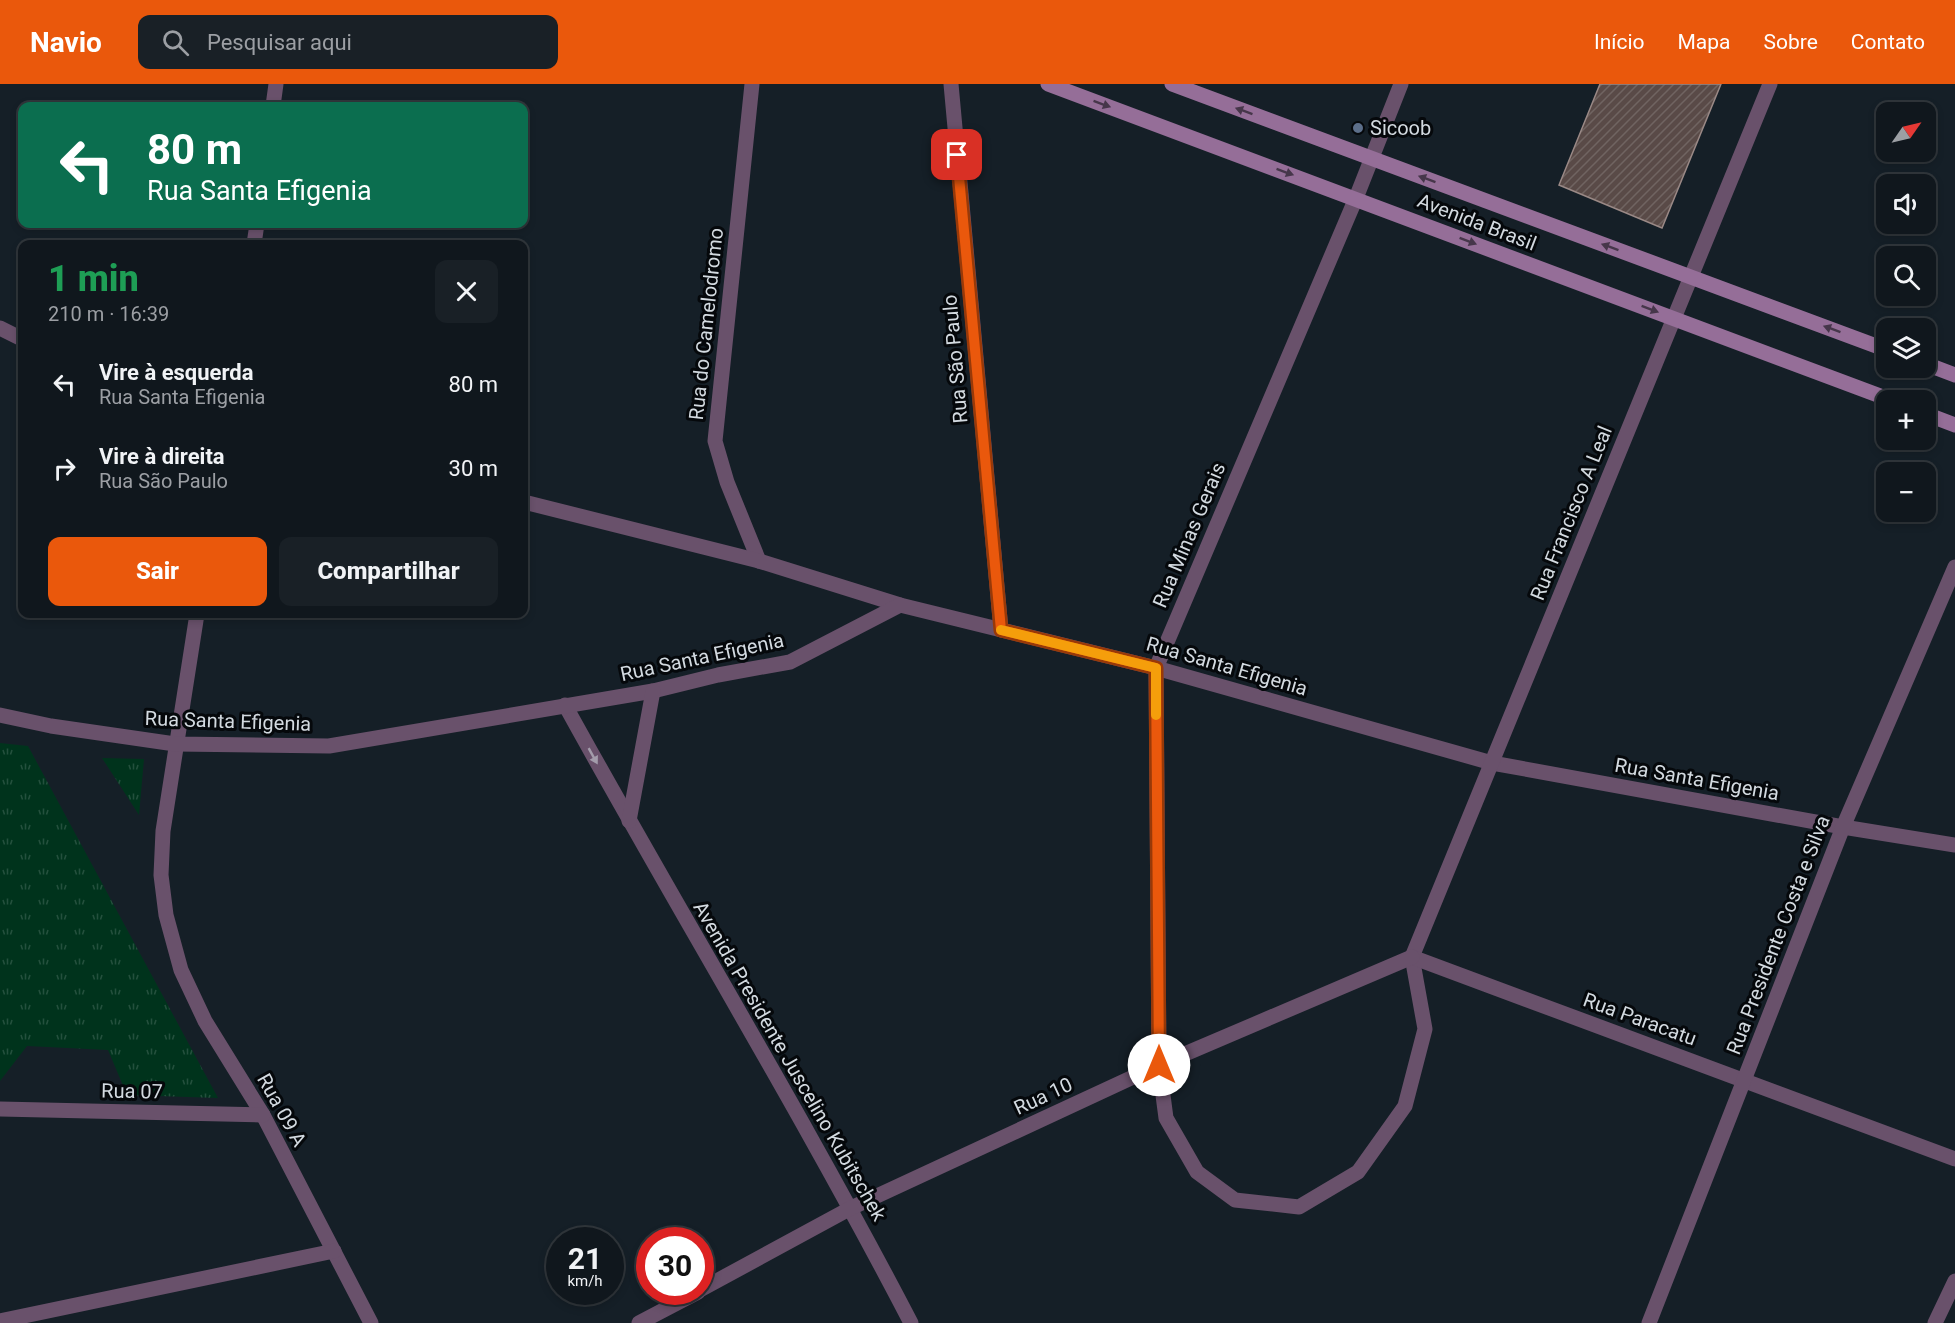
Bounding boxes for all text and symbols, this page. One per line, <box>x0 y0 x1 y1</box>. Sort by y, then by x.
search box <box>138 15 558 69</box>
text: Navio <box>30 26 102 59</box>
icon: search <box>159 26 192 59</box>
text: Pesquisar aqui <box>207 30 352 55</box>
text: Início <box>1594 30 1645 54</box>
text: Mapa <box>1678 30 1731 54</box>
text: Sobre <box>1764 30 1818 54</box>
text: Contato <box>1851 30 1925 54</box>
one-way arrow <box>1094 100 1112 110</box>
north arrow <box>1876 102 1936 162</box>
map controls <box>1876 102 1936 522</box>
one-way arrow <box>1235 106 1253 116</box>
place label: Sicoob <box>1370 116 1431 140</box>
marker: Sicoob <box>1351 121 1365 135</box>
text: 80 m <box>147 125 242 174</box>
icon: left <box>48 126 126 204</box>
pin <box>931 129 982 180</box>
icon: arrive <box>940 138 973 171</box>
one-way arrow <box>1276 168 1294 178</box>
one-way arrow <box>1418 174 1436 183</box>
button: sound <box>1876 174 1936 234</box>
text: Rua Santa Efigenia <box>147 175 372 207</box>
street label: Avenida Brasil <box>1414 188 1540 256</box>
street label: Rua do Camelodromo <box>684 227 728 421</box>
one-way arrow <box>1459 236 1477 246</box>
one-way arrow <box>1601 242 1619 251</box>
button: search <box>1876 246 1936 306</box>
text: 1 min <box>48 258 139 300</box>
button: close <box>435 260 498 323</box>
street label: Rua São Paulo <box>937 294 973 424</box>
text: 210 m · 16:39 <box>48 302 169 326</box>
one-way arrow <box>1642 304 1660 314</box>
button: layers <box>1876 318 1936 378</box>
one-way arrow <box>1823 324 1841 334</box>
text: Vire à esquerda <box>99 360 253 385</box>
icon: left <box>48 368 81 401</box>
text: 80 m <box>449 372 498 397</box>
text: Rua Santa Efigenia <box>99 385 265 409</box>
button: + <box>1876 390 1936 450</box>
street label: Rua Francisco A Leal <box>1525 422 1617 604</box>
text: Vire à direita <box>99 444 225 469</box>
icon: right <box>48 452 81 485</box>
text: 30 m <box>449 456 498 481</box>
street label: Rua Minas Gerais <box>1148 459 1230 611</box>
button: − <box>1876 462 1936 522</box>
text: Rua São Paulo <box>99 469 228 493</box>
button: Sair <box>48 537 267 606</box>
button: Compartilhar <box>279 537 498 606</box>
street label: Rua Santa Efigenia <box>618 628 786 686</box>
street label: Rua Santa Efigenia <box>1144 632 1310 700</box>
street label: Rua Santa Efigenia <box>144 706 312 736</box>
one-way arrow <box>588 748 598 765</box>
street label: Rua Santa Efigenia <box>1613 753 1781 805</box>
street label: Rua Presidente Costa e Silva <box>1721 812 1835 1058</box>
street label: Avenida Presidente Juscelino Kubitschek <box>688 897 892 1226</box>
street label: Rua Paracatu <box>1580 987 1700 1051</box>
position arrow <box>1127 1033 1191 1097</box>
street label: Rua 09 A <box>252 1069 312 1151</box>
street label: Rua 10 <box>1010 1072 1076 1120</box>
street label: Rua 07 <box>101 1078 163 1104</box>
speed limit sign: 30 <box>636 1227 714 1305</box>
text: 21 <box>568 1241 602 1276</box>
text: km/h <box>567 1272 603 1290</box>

